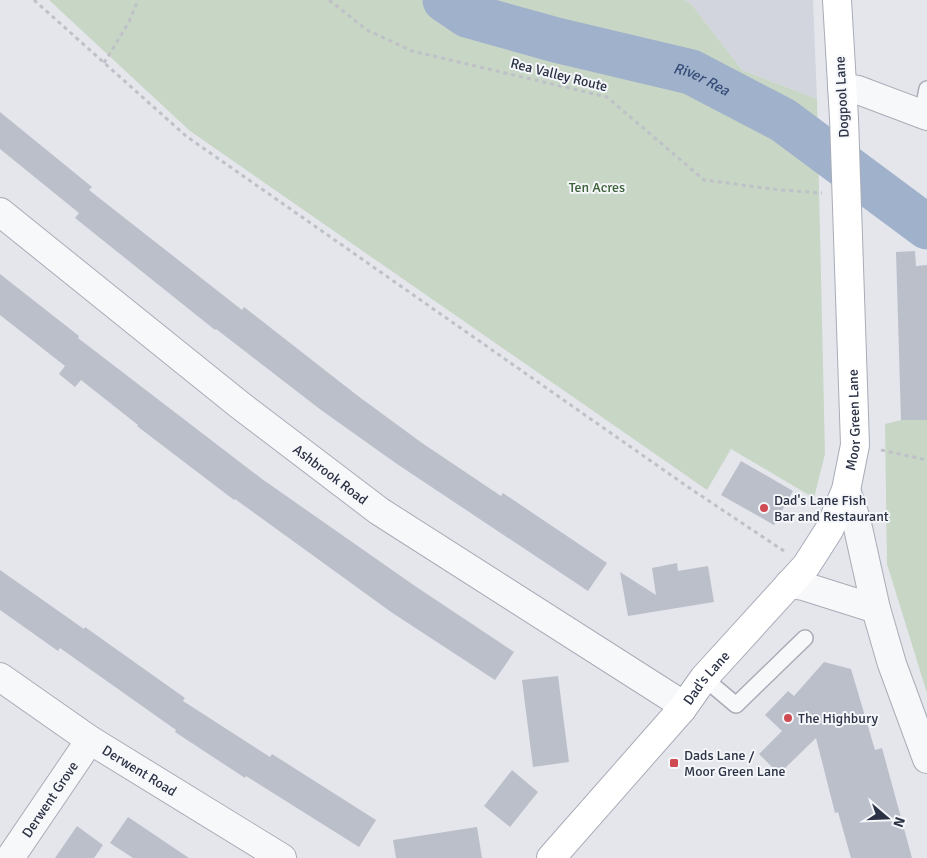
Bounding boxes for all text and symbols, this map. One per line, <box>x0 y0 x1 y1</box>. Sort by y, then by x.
street label: Rea Valley Route <box>509 55 609 95</box>
street label: Dogpool Lane <box>831 56 853 138</box>
water label: River Rea <box>672 59 733 100</box>
park label: Ten Acres <box>569 179 625 196</box>
street label: Moor Green Lane <box>842 369 863 472</box>
street label: Ashbrook Road <box>290 440 371 508</box>
place label: Dad's Lane Fish Bar and Restaurant <box>774 492 889 525</box>
marker: Dad's Lane Fish Bar and Restaurant <box>758 502 770 514</box>
street label: Dad's Lane <box>679 647 733 708</box>
place label: The Highbury <box>798 710 878 727</box>
marker: The Highbury <box>782 712 794 724</box>
street label: Derwent Road <box>99 741 180 800</box>
place label: Dads Lane / Moor Green Lane <box>684 747 786 780</box>
marker: Dads Lane / Moor Green Lane <box>668 757 680 769</box>
street label: Derwent Grove <box>18 758 82 841</box>
north arrow <box>862 793 912 843</box>
text: N <box>889 815 908 829</box>

